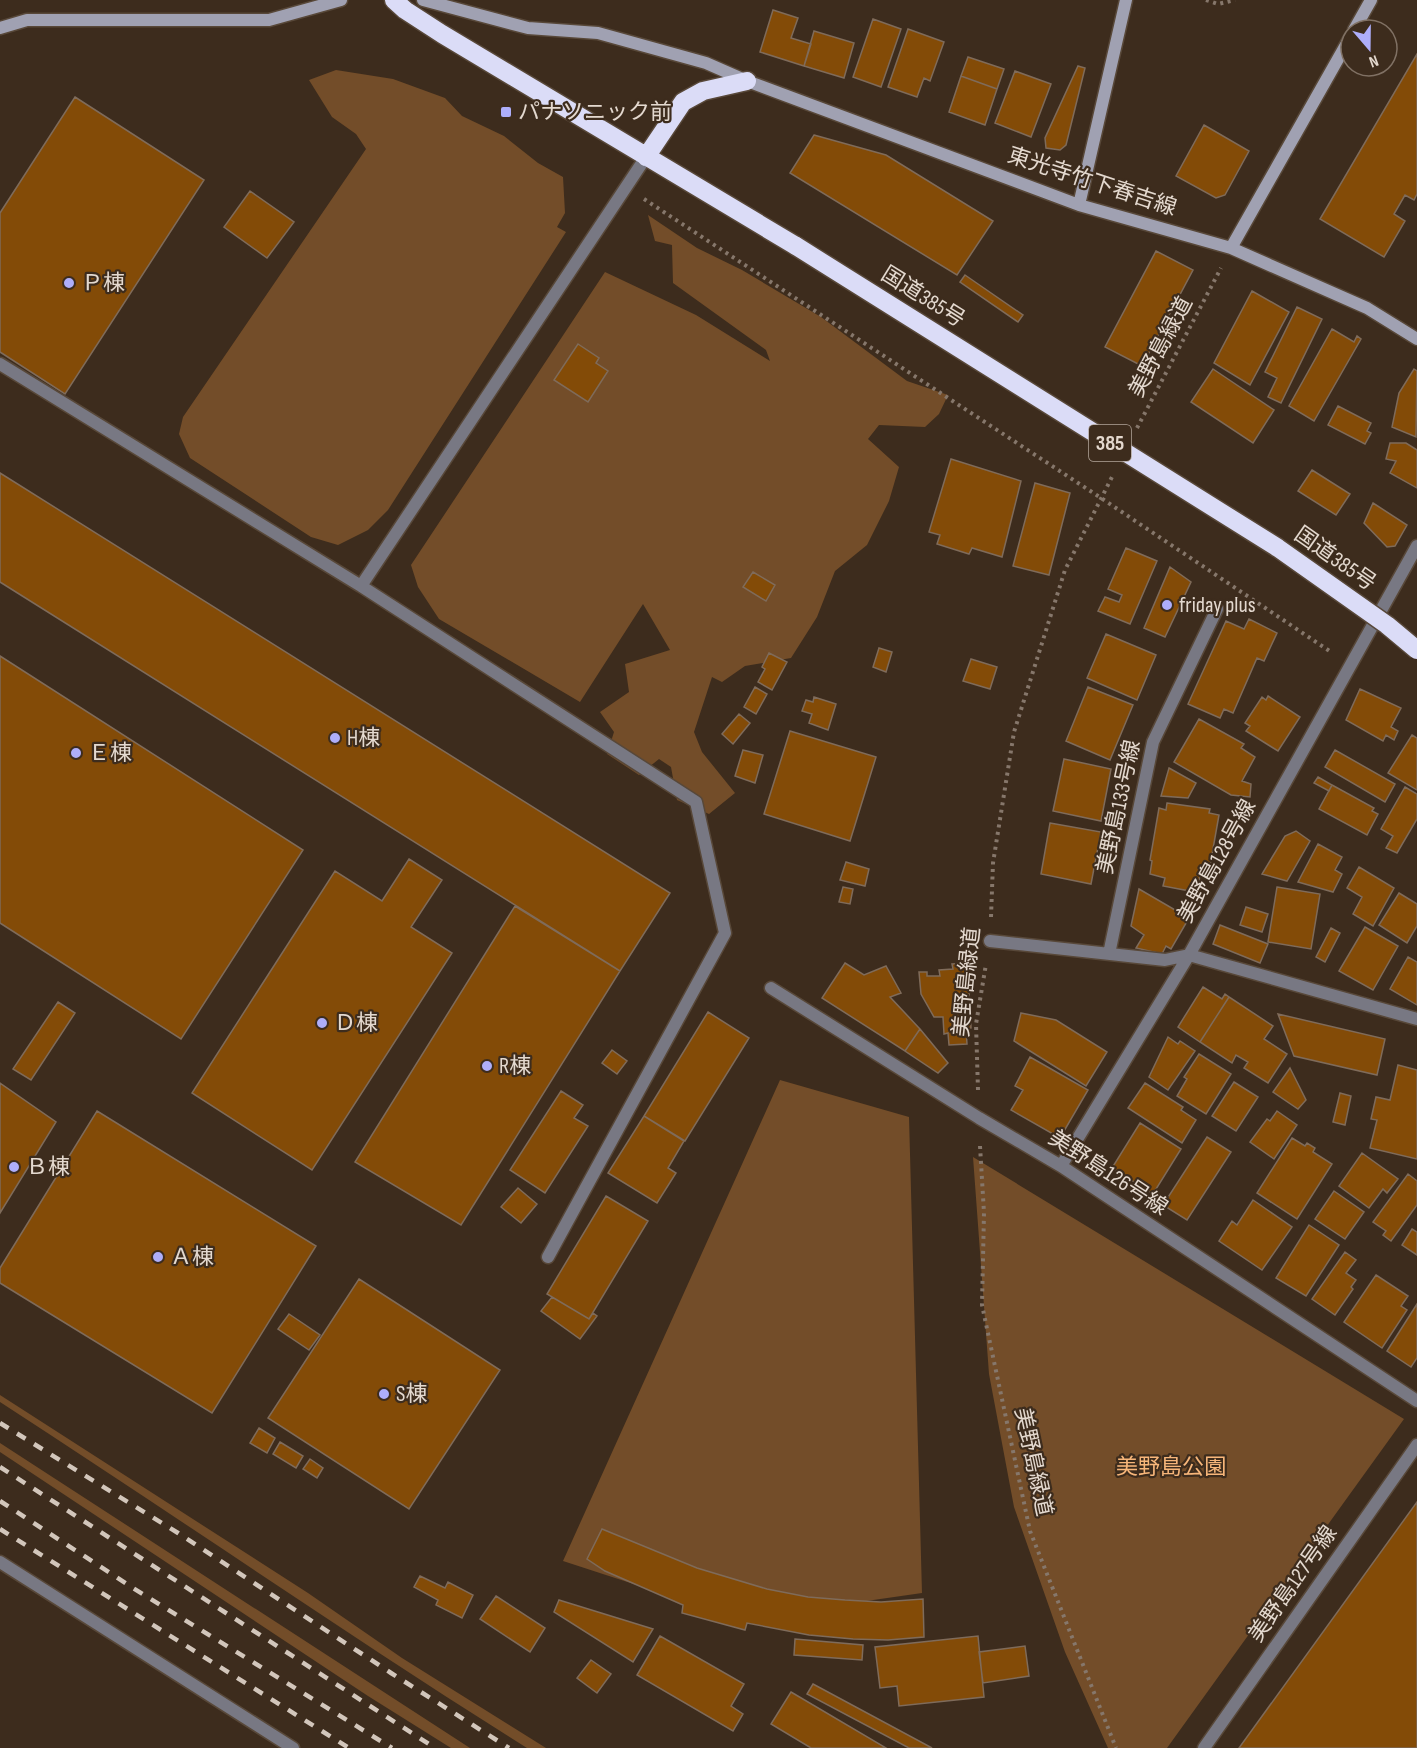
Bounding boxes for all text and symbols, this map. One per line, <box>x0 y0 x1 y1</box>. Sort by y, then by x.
north arrow <box>1339 18 1399 78</box>
text: N <box>1366 50 1381 71</box>
place label: パナソニック前 <box>518 99 672 126</box>
marker: パナソニック前 <box>499 105 513 119</box>
street label: 東光寺竹下春吉線 <box>1004 142 1180 222</box>
street label: 国道385号 <box>876 261 970 333</box>
place label: Ｐ棟 <box>81 270 125 297</box>
marker: Ｐ棟 <box>62 276 76 290</box>
street label: 美野島緑道 <box>1123 292 1199 402</box>
road number: 385 <box>1089 425 1131 461</box>
street label: 国道385号 <box>1289 521 1381 597</box>
place label: friday plus <box>1179 592 1256 619</box>
marker: friday plus <box>1160 598 1174 612</box>
place label: H棟 <box>347 725 380 752</box>
marker: H棟 <box>328 731 342 745</box>
street label: 美野島133号線 <box>1092 738 1146 876</box>
place label: Ｅ棟 <box>88 740 132 767</box>
marker: Ｅ棟 <box>69 746 83 760</box>
street label: 美野島128号線 <box>1172 795 1262 927</box>
street label: 美野島緑道 <box>948 926 986 1038</box>
place label: Ｄ棟 <box>334 1010 378 1037</box>
marker: Ｄ棟 <box>315 1016 329 1030</box>
place label: R棟 <box>499 1053 531 1080</box>
marker: R棟 <box>480 1059 494 1073</box>
street label: 美野島126号線 <box>1043 1124 1173 1222</box>
place label: Ｂ棟 <box>26 1154 70 1181</box>
marker: Ｂ棟 <box>7 1160 21 1174</box>
place label: Ａ棟 <box>170 1244 214 1271</box>
marker: Ａ棟 <box>151 1250 165 1264</box>
place label: S棟 <box>396 1381 427 1408</box>
marker: S棟 <box>377 1387 391 1401</box>
street label: 美野島緑道 <box>1008 1405 1058 1519</box>
park label: 美野島公園 <box>1116 1454 1226 1481</box>
street label: 美野島127号線 <box>1243 1521 1343 1647</box>

